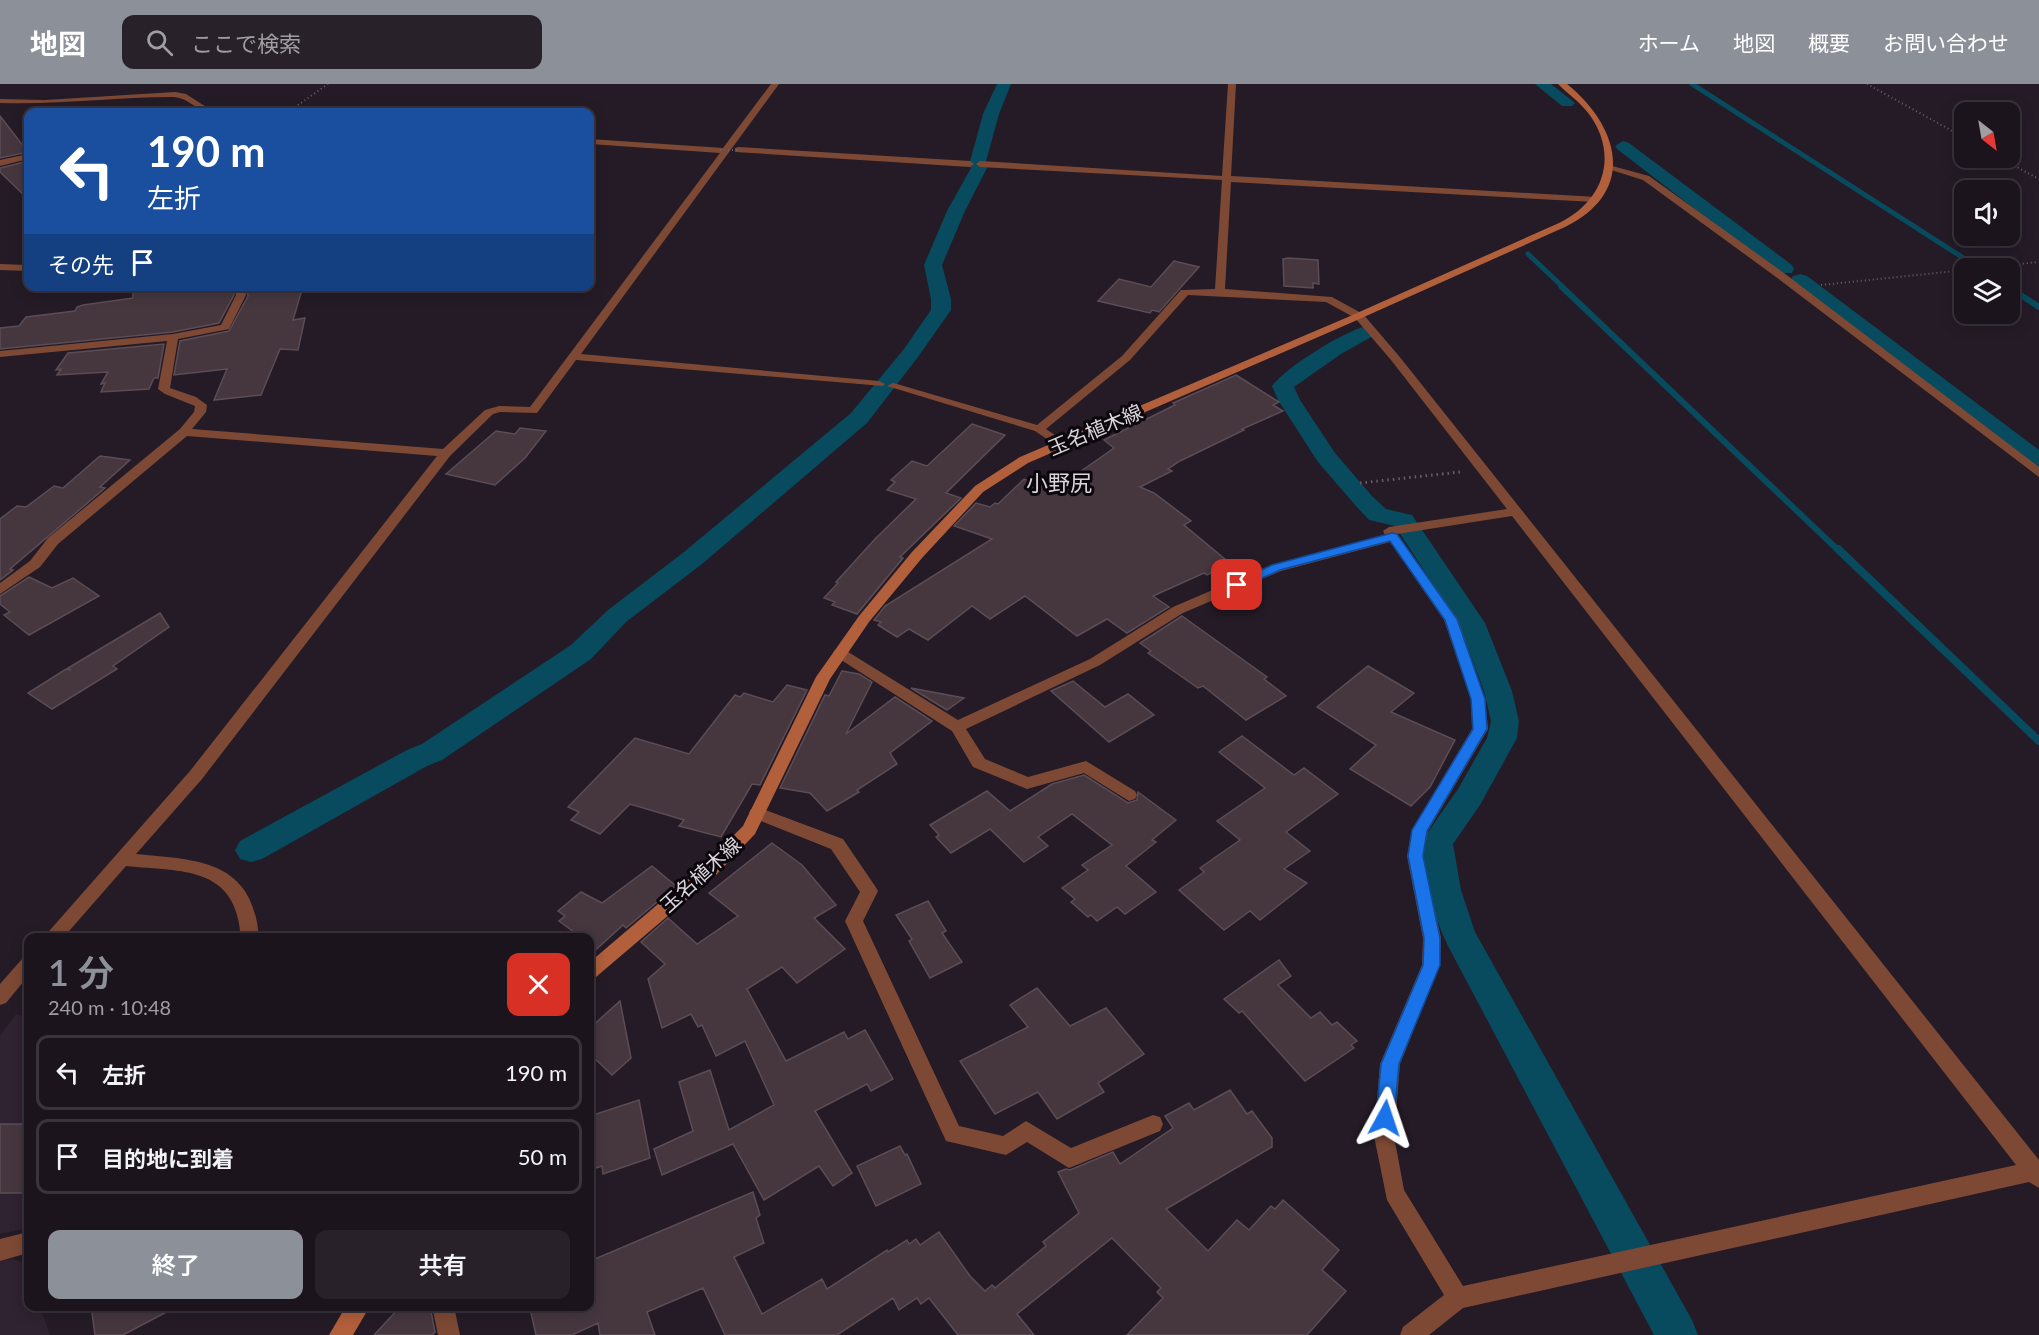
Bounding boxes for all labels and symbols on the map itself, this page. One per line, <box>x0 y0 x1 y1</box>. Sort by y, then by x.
north arrow <box>1954 102 2020 168</box>
street label: 玉名植木線 <box>1044 398 1146 460</box>
district label: 小野尻 <box>1026 469 1092 496</box>
pin <box>1211 559 1262 610</box>
street label: 玉名植木線 <box>655 832 745 916</box>
position arrow <box>1353 1086 1417 1150</box>

